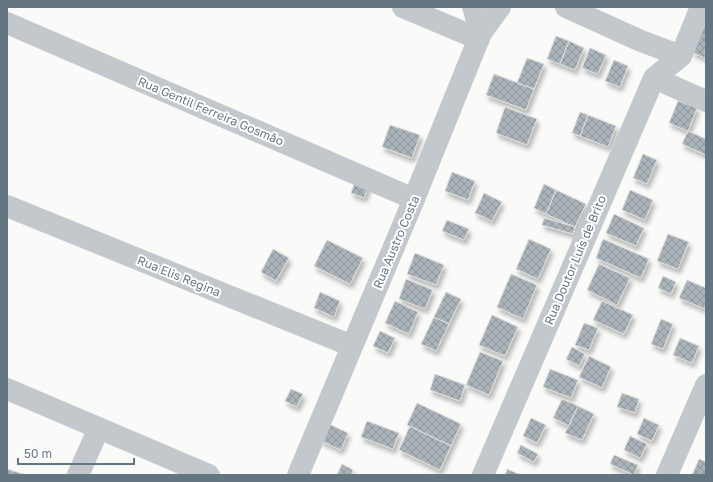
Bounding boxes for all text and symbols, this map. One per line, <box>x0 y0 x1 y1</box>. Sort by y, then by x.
street label: Rua Gentil Ferreira Gosmão <box>136 73 286 149</box>
street label: Rua Austro Costa <box>370 193 422 291</box>
street label: Rua Doutor Luís de Brito <box>541 193 609 327</box>
street label: Rua Elis Regina <box>135 252 223 300</box>
scale bar <box>18 440 134 466</box>
text: 50 m <box>24 446 52 461</box>

